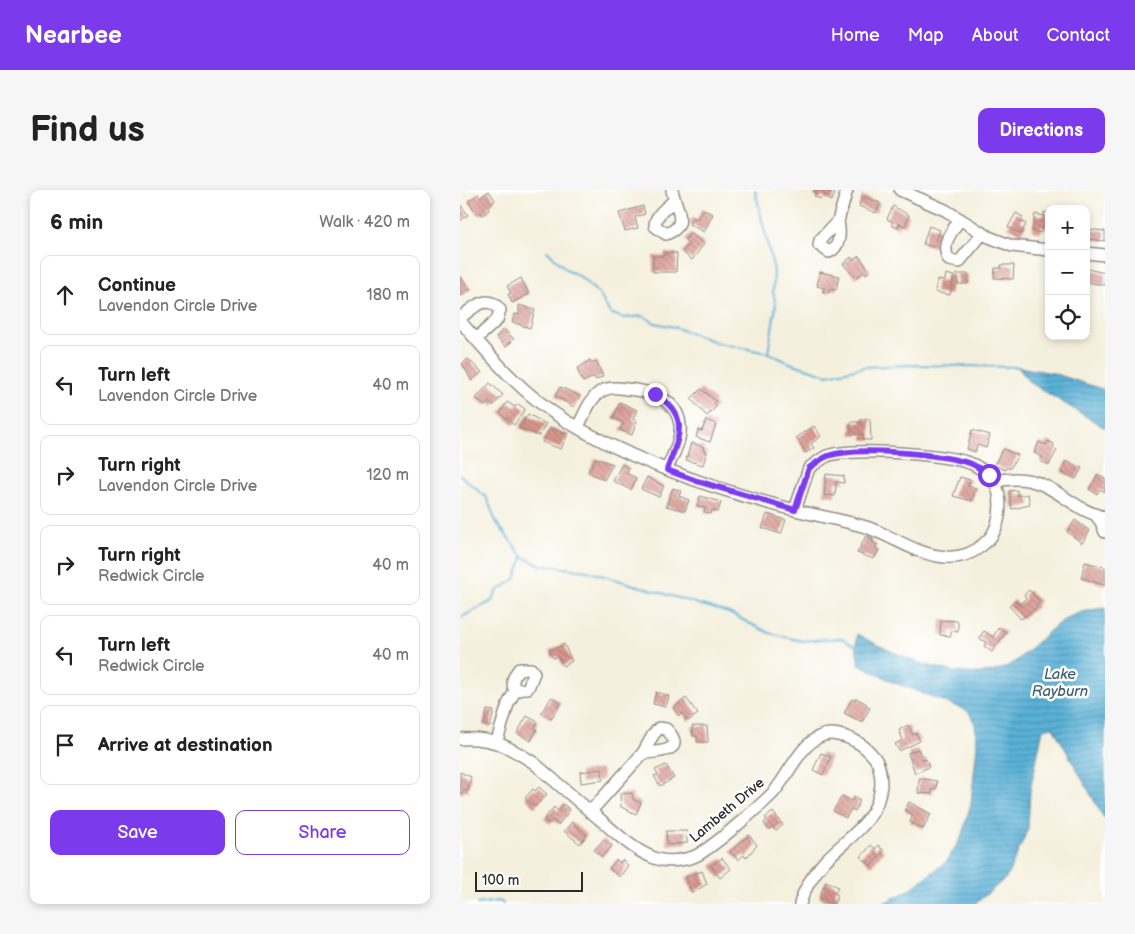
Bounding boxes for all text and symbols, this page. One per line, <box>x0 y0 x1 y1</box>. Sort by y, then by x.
text: Nearbee <box>25 21 122 50</box>
text: Home <box>831 25 880 46</box>
text: Map <box>908 25 944 46</box>
text: About <box>972 25 1019 46</box>
text: Contact <box>1047 25 1110 46</box>
button: Directions <box>978 108 1105 153</box>
text: Find us <box>30 109 145 152</box>
map controls <box>1045 205 1090 340</box>
button: + <box>1045 205 1090 250</box>
text: 6 min <box>50 210 103 235</box>
text: Walk · 420 m <box>319 213 410 232</box>
button: − <box>1045 250 1090 295</box>
text: Continue <box>98 274 176 297</box>
icon: ahead <box>51 281 79 309</box>
text: 180 m <box>367 286 409 305</box>
button: locate <box>1045 295 1090 340</box>
text: Lavendon Circle Drive <box>98 297 257 316</box>
text: Turn left <box>98 364 170 387</box>
icon: left <box>51 371 79 399</box>
text: 40 m <box>372 376 409 395</box>
route end <box>644 383 667 406</box>
text: Lavendon Circle Drive <box>98 387 257 406</box>
text: Turn right <box>98 454 181 477</box>
icon: right <box>51 461 79 489</box>
route start <box>978 464 1001 487</box>
text: 120 m <box>366 466 409 485</box>
text: Lavendon Circle Drive <box>98 477 257 496</box>
text: Turn right <box>98 544 181 567</box>
icon: right <box>51 551 79 579</box>
text: 40 m <box>372 556 409 575</box>
text: Redwick Circle <box>98 567 205 586</box>
text: Turn left <box>98 634 170 657</box>
icon: left <box>51 641 79 669</box>
text: 40 m <box>372 646 409 665</box>
text: Redwick Circle <box>98 657 205 676</box>
water label: Lake Rayburn <box>1032 665 1088 701</box>
icon: arrive <box>51 731 79 759</box>
text: Arrive at destination <box>98 734 273 757</box>
street label: Lambeth Drive <box>686 774 768 846</box>
button: Save <box>50 810 225 855</box>
button: Share <box>235 810 410 855</box>
scale bar <box>475 869 582 892</box>
text: 100 m <box>482 872 519 889</box>

